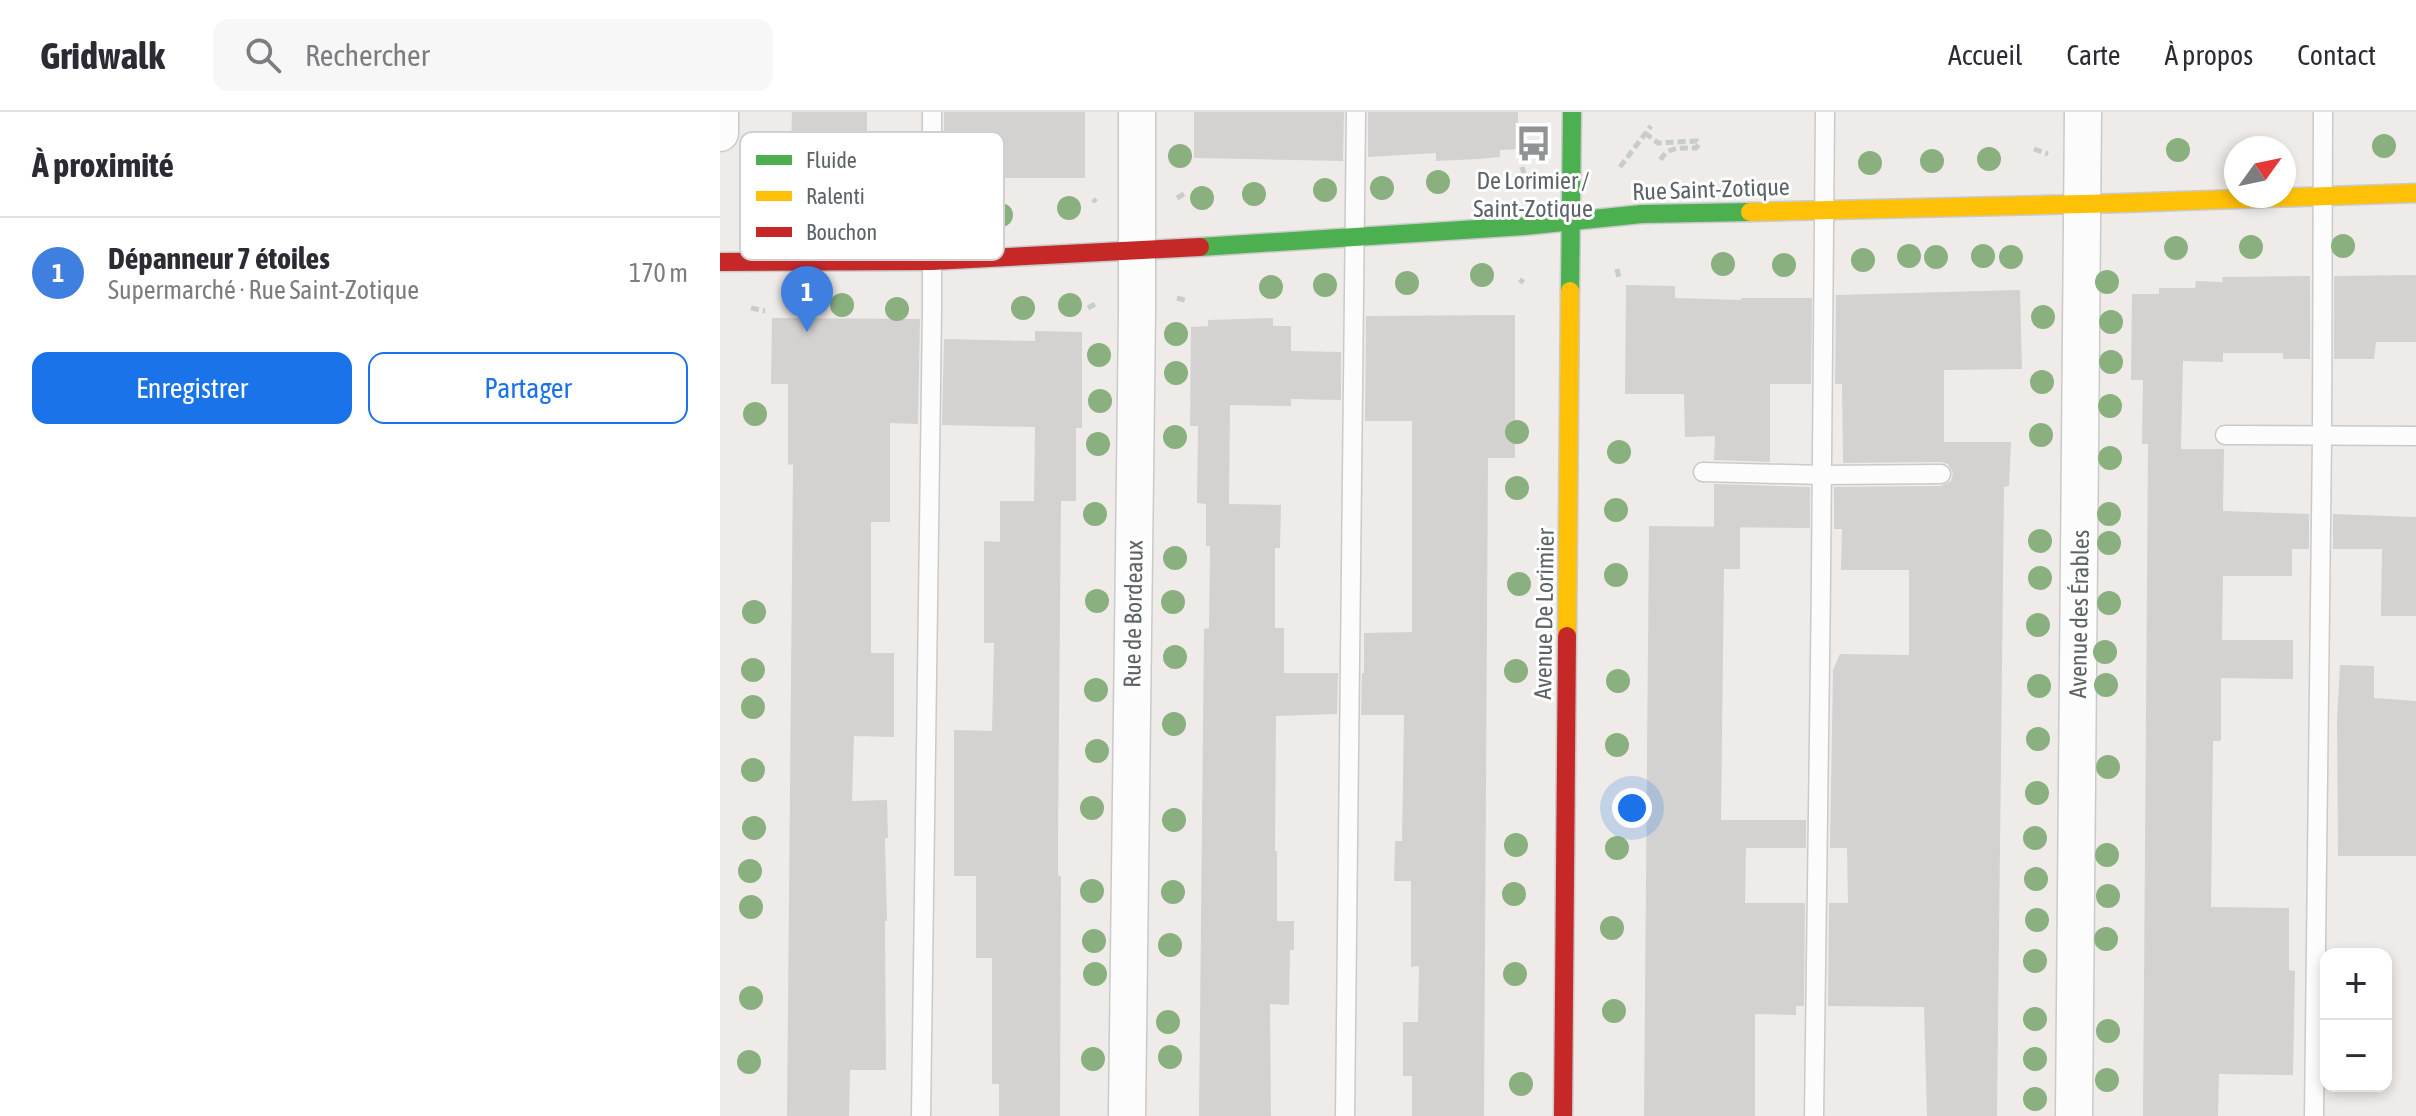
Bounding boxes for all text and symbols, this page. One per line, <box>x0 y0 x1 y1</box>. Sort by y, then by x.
search box <box>213 19 773 91</box>
icon: search <box>241 33 285 77</box>
text: Gridwalk <box>40 34 165 77</box>
text: Rechercher <box>305 38 430 72</box>
text: Accueil <box>1948 39 2022 71</box>
text: Carte <box>2066 39 2121 71</box>
text: À propos <box>2165 39 2253 71</box>
text: Contact <box>2297 39 2376 71</box>
bus stop icon: De Lorimier / Saint-Zotique <box>1514 124 1552 162</box>
legend <box>740 132 1004 260</box>
north arrow <box>2224 136 2296 208</box>
text: À proximité <box>32 145 174 184</box>
text: Fluide <box>806 147 857 173</box>
place label: De Lorimier / Saint-Zotique <box>1473 167 1593 222</box>
street label: Rue Saint-Zotique <box>1632 173 1790 205</box>
text: Ralenti <box>806 183 865 209</box>
text: Bouchon <box>806 219 877 245</box>
text: Dépanneur 7 étoiles <box>108 241 330 275</box>
text: 1 <box>52 258 64 288</box>
text: 170 m <box>629 258 688 288</box>
pin: 1 <box>781 266 833 332</box>
text: Supermarché · Rue Saint-Zotique <box>108 275 419 305</box>
button: Enregistrer <box>32 352 352 424</box>
button: Partager <box>368 352 688 424</box>
street label: Avenue De Lorimier <box>1529 527 1559 700</box>
street label: Avenue des Érables <box>2064 529 2094 699</box>
street label: Rue de Bordeaux <box>1118 540 1148 688</box>
your location <box>1612 788 1652 828</box>
map controls <box>2320 948 2392 1092</box>
button: + <box>2320 948 2392 1020</box>
button: − <box>2320 1020 2392 1092</box>

